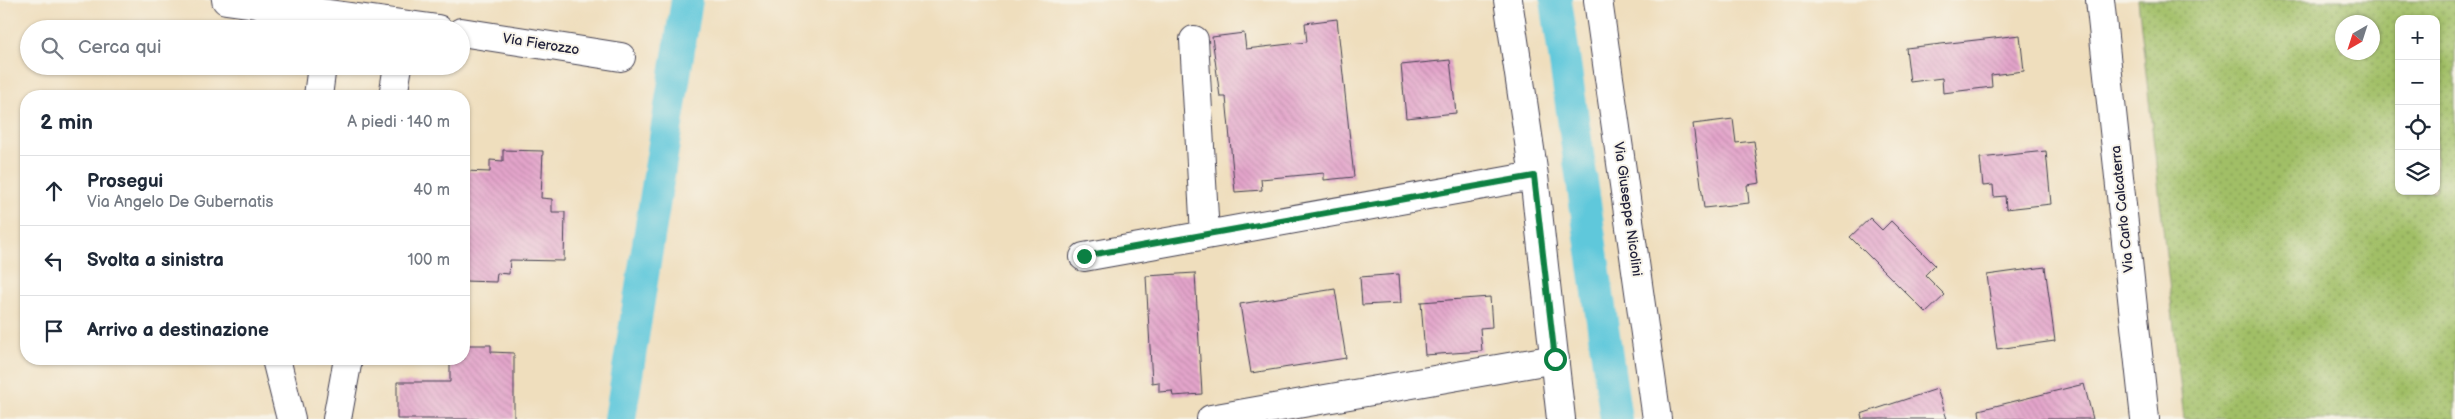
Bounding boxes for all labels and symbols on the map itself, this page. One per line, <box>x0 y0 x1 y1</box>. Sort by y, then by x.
north arrow <box>2335 15 2380 60</box>
street label: Via Fierozzo <box>501 30 581 58</box>
street label: Via Giuseppe Nicolini <box>1610 141 1646 277</box>
street label: Via Carlo Calcaterra <box>2107 145 2137 273</box>
route end <box>1073 245 1096 268</box>
route start <box>1544 348 1567 371</box>

